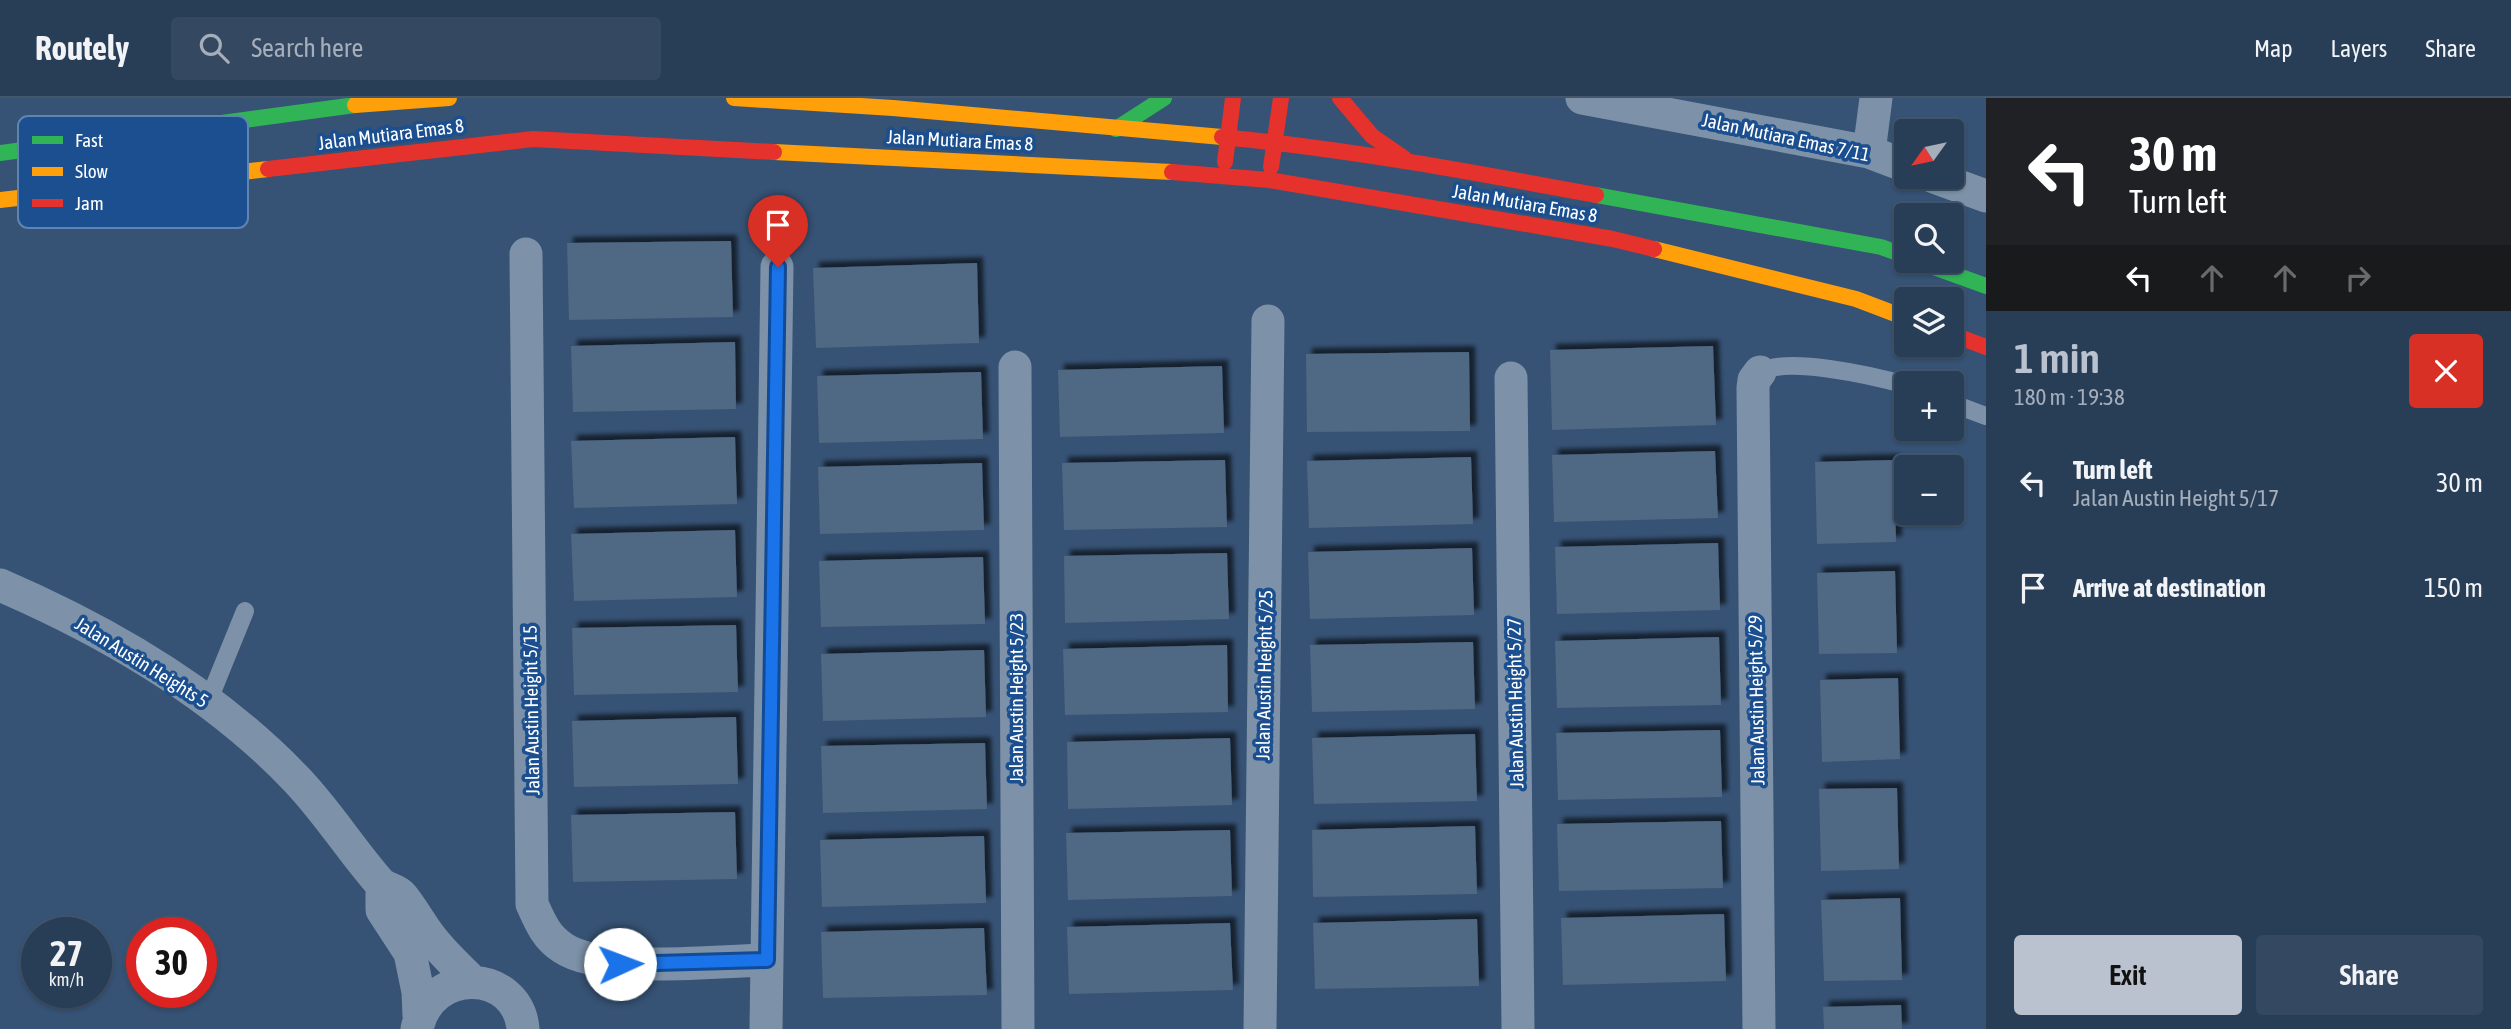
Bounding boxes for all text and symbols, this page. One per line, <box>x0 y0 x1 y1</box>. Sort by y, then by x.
search box <box>171 17 661 80</box>
text: Routely <box>35 29 129 67</box>
icon: search <box>195 29 233 67</box>
text: Search here <box>251 33 363 63</box>
text: Map <box>2254 35 2293 62</box>
text: Layers <box>2331 35 2387 62</box>
text: Share <box>2425 35 2476 62</box>
street label: Jalan Mutiara Emas 7/11 <box>1700 108 1872 166</box>
street label: Jalan Mutiara Emas 8 <box>317 114 465 154</box>
legend <box>18 116 248 228</box>
north arrow <box>1894 119 1964 189</box>
map controls <box>1894 119 1964 525</box>
street label: Jalan Mutiara Emas 8 <box>886 125 1034 155</box>
text: 30 m <box>2129 125 2217 181</box>
icon: left <box>2014 126 2105 217</box>
text: Fast <box>75 129 103 151</box>
text: Slow <box>75 160 109 182</box>
street label: Jalan Mutiara Emas 8 <box>1451 179 1599 227</box>
text: Turn left <box>2129 183 2227 220</box>
text: Jam <box>75 192 104 214</box>
pin <box>748 195 808 267</box>
button: search <box>1894 203 1964 273</box>
icon: arrive <box>759 206 797 244</box>
icon: left <box>2120 259 2158 297</box>
icon: ahead <box>2193 259 2231 297</box>
icon: ahead <box>2266 259 2304 297</box>
icon: right <box>2339 259 2377 297</box>
button: layers <box>1894 287 1964 357</box>
text: 1 min <box>2014 334 2100 382</box>
button: close <box>2409 334 2483 408</box>
button: + <box>1894 371 1964 441</box>
text: 180 m · 19:38 <box>2014 384 2125 410</box>
button: − <box>1894 455 1964 525</box>
text: Turn left <box>2073 455 2153 485</box>
icon: left <box>2014 464 2052 502</box>
text: 30 m <box>2436 468 2483 498</box>
text: Jalan Austin Height 5/17 <box>2073 485 2279 511</box>
icon: arrive <box>2014 569 2052 607</box>
text: Arrive at destination <box>2073 573 2266 603</box>
text: 150 m <box>2424 573 2483 603</box>
street label: Jalan Austin Height 5/25 <box>1252 590 1276 760</box>
street label: Jalan Austin Heights 5 <box>71 612 213 712</box>
street label: Jalan Austin Height 5/23 <box>1005 613 1027 783</box>
street label: Jalan Austin Height 5/29 <box>1744 615 1768 785</box>
street label: Jalan Austin Height 5/27 <box>1503 618 1527 788</box>
street label: Jalan Austin Height 5/15 <box>519 625 543 795</box>
speed limit sign: 30 <box>126 917 217 1008</box>
position arrow <box>583 927 657 1001</box>
text: 27 <box>50 933 83 973</box>
button: Exit <box>2014 935 2242 1015</box>
button: Share <box>2256 935 2483 1015</box>
text: km/h <box>49 969 84 990</box>

